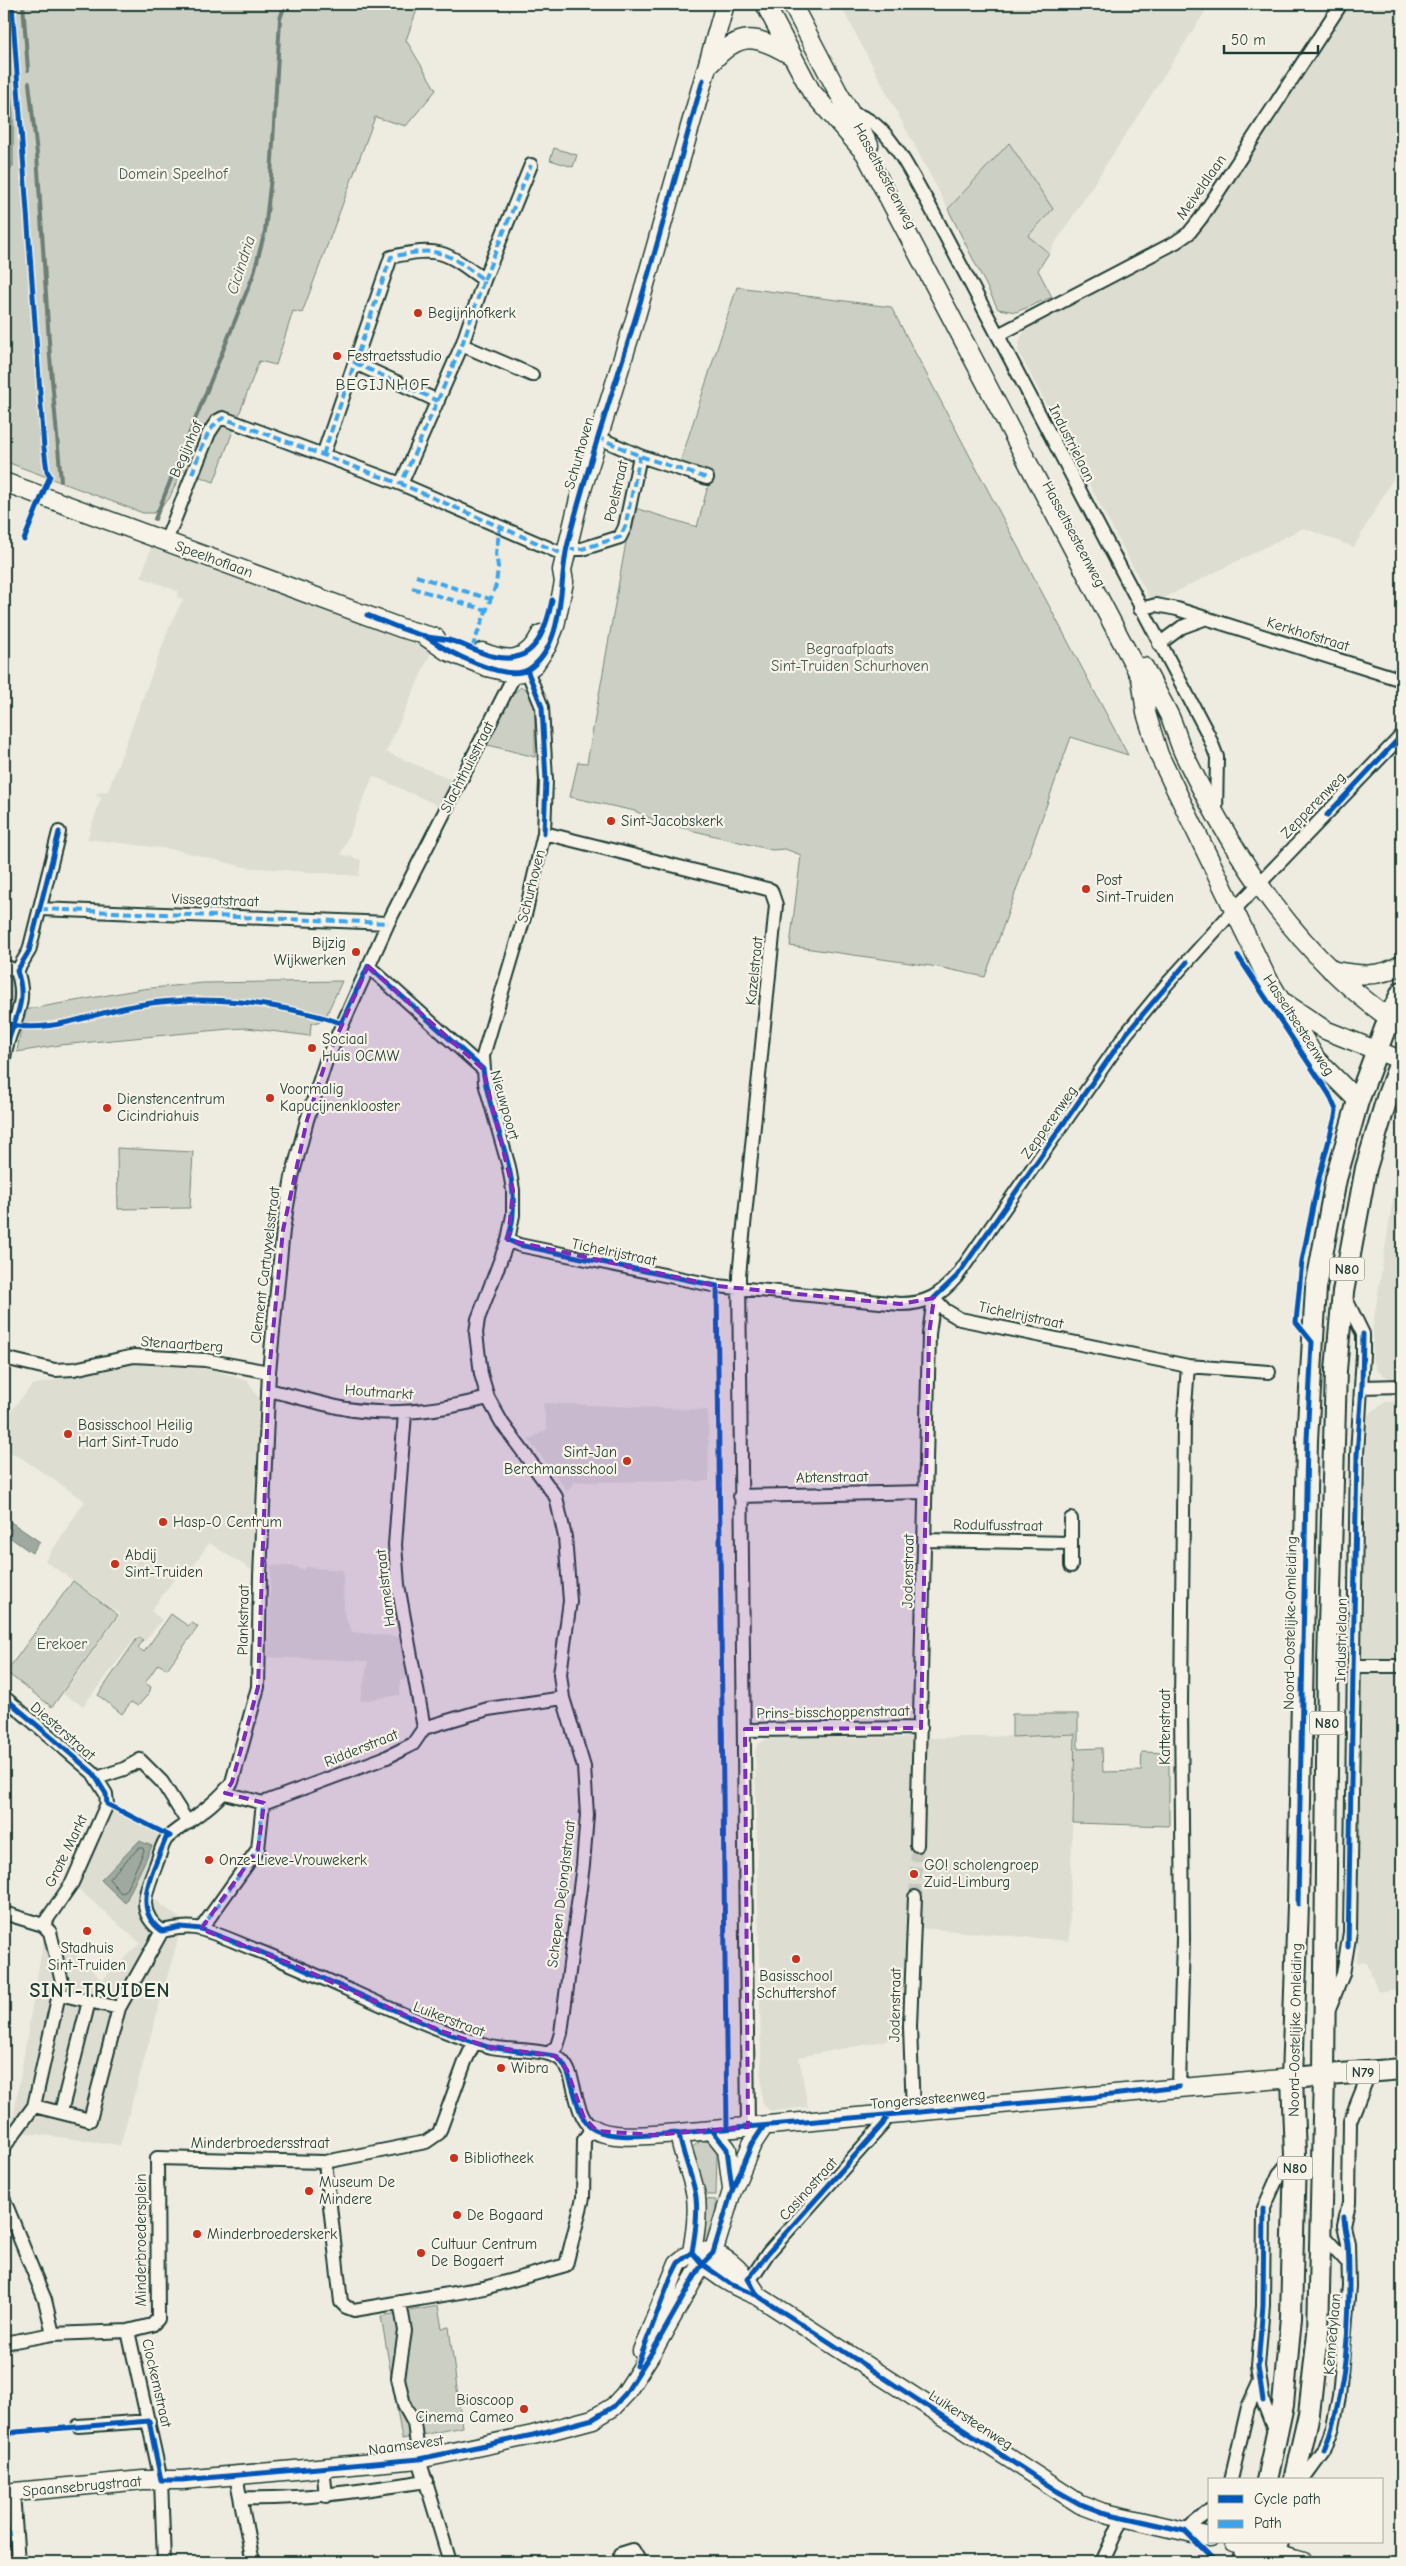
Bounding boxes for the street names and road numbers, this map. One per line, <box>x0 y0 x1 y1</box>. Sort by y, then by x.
street label: Hasseltsesteenweg <box>849 120 921 232</box>
street label: Meiveldlaan <box>1172 151 1230 223</box>
street label: Industrielaan <box>1045 401 1099 485</box>
street label: Schurhoven <box>560 415 598 491</box>
street label: Begijnhof <box>166 417 207 480</box>
street label: Poelstraat <box>600 458 632 523</box>
street label: Hasseltsesteenweg <box>1038 478 1110 590</box>
street label: Speelhoflaan <box>173 537 255 581</box>
street label: Kerkhofstraat <box>1265 613 1352 655</box>
street label: Slachthuisstraat <box>436 718 498 816</box>
street label: Zepperenweg <box>1277 768 1349 842</box>
street label: Schurhoven <box>513 848 549 924</box>
street label: Vissegatstraat <box>171 889 260 911</box>
street label: Kazelstraat <box>741 935 767 1006</box>
street label: Hasseltsesteenweg <box>1259 971 1339 1079</box>
street label: Nieuwpoort <box>486 1068 524 1143</box>
street label: Zepperenweg <box>1017 1082 1081 1162</box>
street label: Clement Cartuyvelsstraat <box>246 1185 284 1345</box>
street label: Tichelrijstraat <box>570 1234 659 1270</box>
road number: N80 <box>1330 1258 1364 1280</box>
street label: Tichelrijstraat <box>977 1297 1066 1333</box>
street label: Stenaartberg <box>140 1332 224 1356</box>
street label: Houtmarkt <box>344 1381 414 1403</box>
street label: Abtenstraat <box>796 1467 869 1487</box>
street label: Rodulfusstraat <box>953 1515 1044 1535</box>
street label: Jodenstraat <box>898 1533 918 1608</box>
street label: Noord-Oostelijke Omleiding <box>1279 1536 1301 1710</box>
street label: Hamelstraat <box>371 1548 399 1628</box>
street label: Plankstraat <box>233 1584 253 1656</box>
street label: Industrielaan <box>1331 1598 1351 1682</box>
street label: Kattenstraat <box>1156 1688 1174 1765</box>
street label: Diesterstraat <box>27 1698 100 1764</box>
street label: Prins-bisschoppenstraat <box>756 1702 910 1722</box>
road number: N80 <box>1310 1712 1344 1735</box>
street label: Ridderstraat <box>322 1725 401 1771</box>
street label: Grote Markt <box>41 1811 92 1890</box>
street label: Schepen Dejonghstraat <box>543 1818 579 1969</box>
street label: Noord-Oostelijke Omleiding <box>1284 1943 1306 2117</box>
street label: Jodenstraat <box>885 1967 905 2042</box>
street label: Luikerstraat <box>411 1997 488 2041</box>
road number: N79 <box>1347 2060 1379 2084</box>
street label: Tongersesteenweg <box>870 2085 986 2113</box>
street label: Minderbroedersstraat <box>191 2134 330 2152</box>
street label: Casinostraat <box>775 2153 841 2224</box>
road number: N80 <box>1278 2156 1312 2180</box>
street label: Minderbroedersplein <box>132 2174 150 2307</box>
street label: Kennedylaan <box>1319 2292 1345 2376</box>
street label: Clockemstraat <box>138 2337 176 2430</box>
street label: Luikersteenweg <box>926 2386 1016 2454</box>
street label: Naamsevest <box>367 2431 445 2459</box>
street label: Spaansebrugstraat <box>22 2472 143 2500</box>

